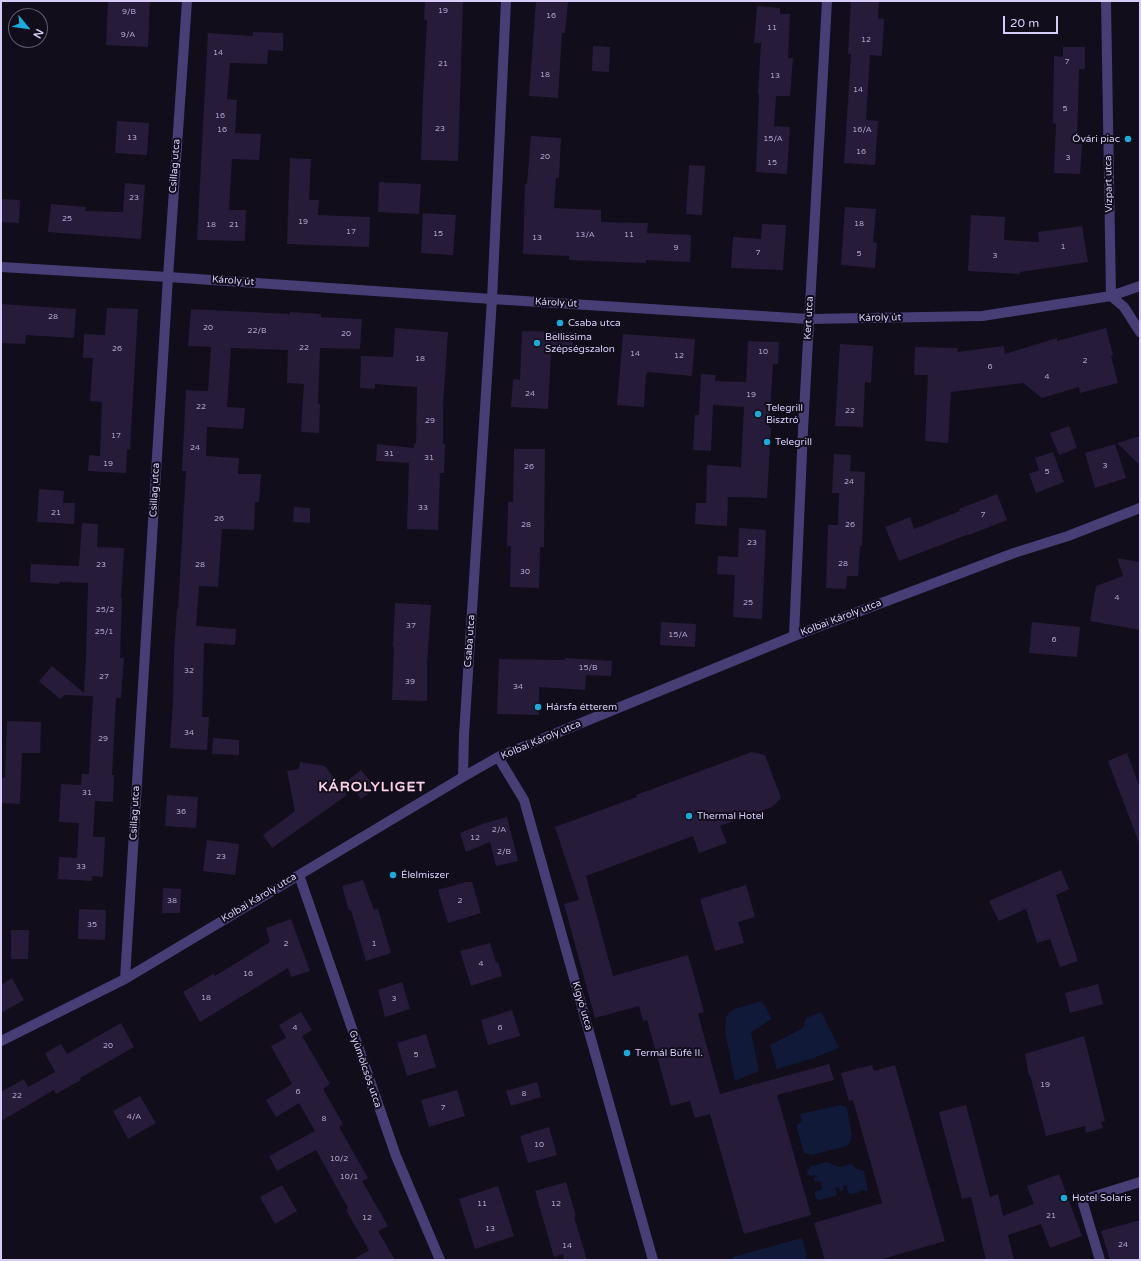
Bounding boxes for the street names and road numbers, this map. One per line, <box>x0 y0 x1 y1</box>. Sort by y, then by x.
street label: Csillag utca <box>167 138 183 194</box>
street label: Vízpart utca <box>1103 155 1115 213</box>
street label: Károly út <box>211 274 255 288</box>
street label: Károly út <box>534 296 578 310</box>
street label: Kert utca <box>802 296 816 340</box>
street label: Károly út <box>859 312 901 324</box>
street label: Csillag utca <box>148 463 162 517</box>
street label: Kolbai Károly utca <box>799 597 883 639</box>
street label: Csaba utca <box>462 614 478 668</box>
street label: Kolbai Károly utca <box>499 718 583 762</box>
street label: Csillag utca <box>128 786 142 840</box>
street label: Kolbai Károly utca <box>219 871 299 925</box>
street label: Kígyó utca <box>569 980 595 1032</box>
street label: Gyümölcsös utca <box>346 1029 384 1109</box>

